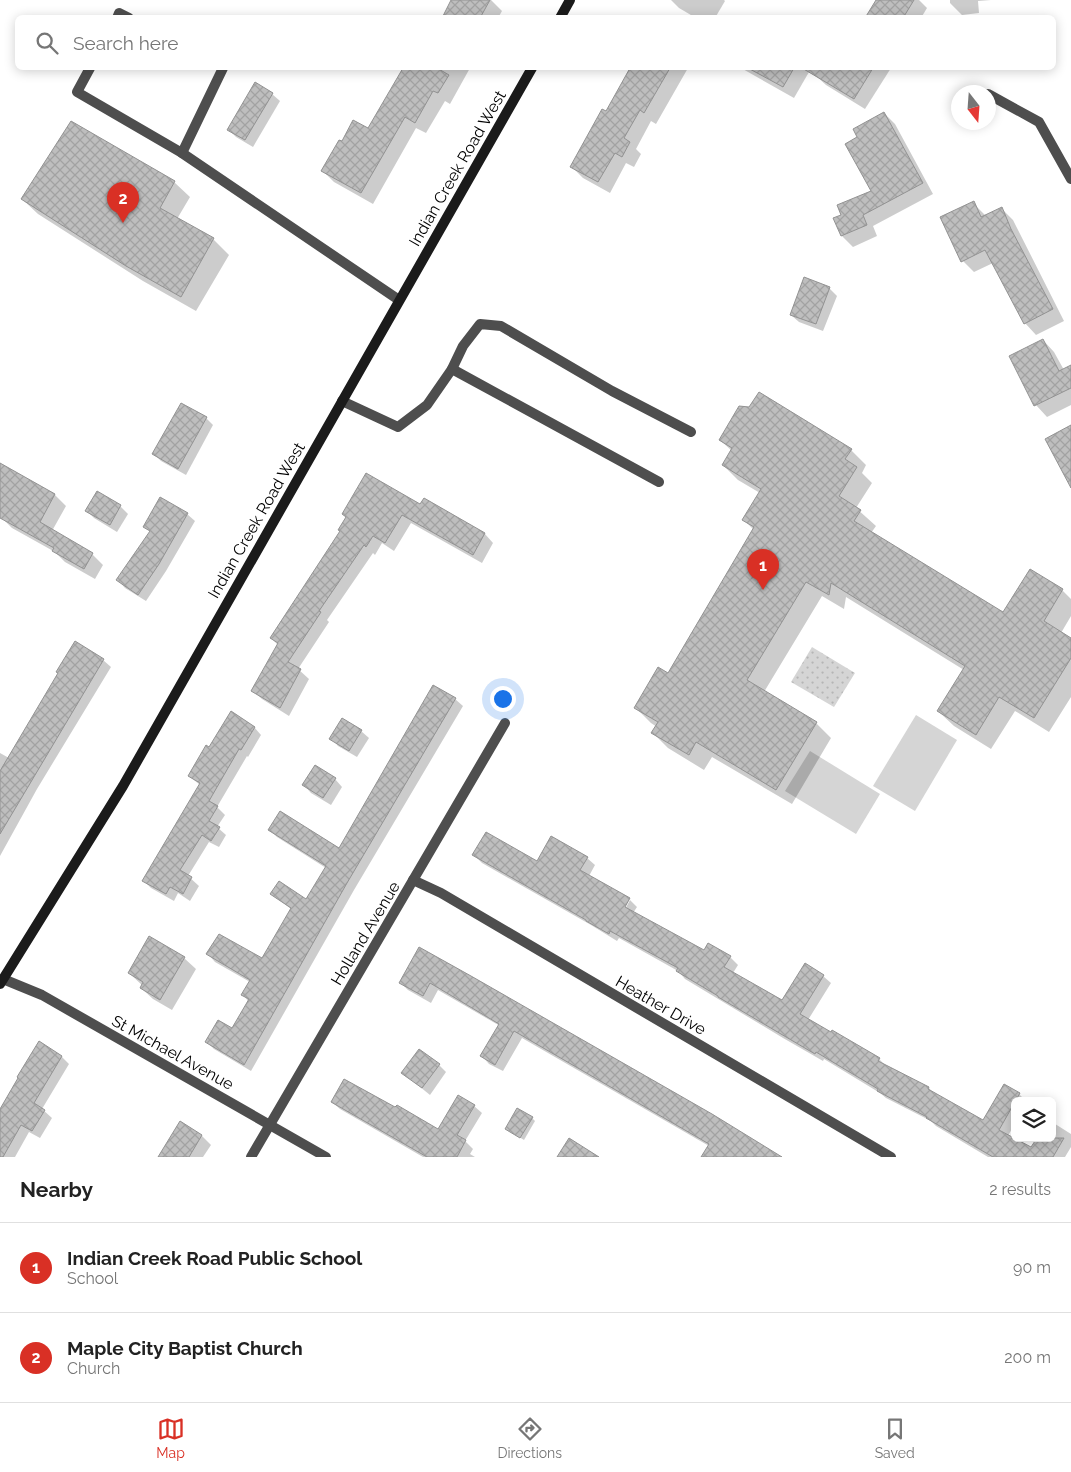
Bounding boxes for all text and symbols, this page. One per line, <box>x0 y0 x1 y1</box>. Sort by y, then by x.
search box <box>15 15 1056 70</box>
icon: search <box>33 29 61 57</box>
text: Search here <box>73 32 179 54</box>
north arrow <box>951 85 996 130</box>
street label: Indian Creek Road West <box>405 86 510 249</box>
pin: 2 <box>107 182 139 223</box>
street label: Indian Creek Road West <box>204 438 309 601</box>
pin: 1 <box>747 549 779 590</box>
your location <box>490 686 516 712</box>
street label: Holland Avenue <box>327 878 404 989</box>
street label: Heather Drive <box>612 972 709 1039</box>
street label: St Michael Avenue <box>109 1011 237 1094</box>
map controls <box>1011 1097 1056 1142</box>
button: layers <box>1011 1097 1056 1142</box>
text: Nearby <box>20 1177 93 1202</box>
text: 2 results <box>989 1180 1051 1199</box>
text: Indian Creek Road Public School <box>67 1247 362 1269</box>
text: 1 <box>32 1258 40 1277</box>
text: 90 m <box>1013 1258 1051 1277</box>
text: School <box>67 1269 118 1288</box>
text: Maple City Baptist Church <box>67 1337 303 1359</box>
text: 2 <box>31 1348 41 1367</box>
text: 200 m <box>1004 1348 1051 1367</box>
text: Church <box>67 1359 120 1378</box>
tab: Map <box>156 1415 185 1461</box>
tab: Directions <box>497 1415 562 1461</box>
tab: Saved <box>875 1415 915 1461</box>

